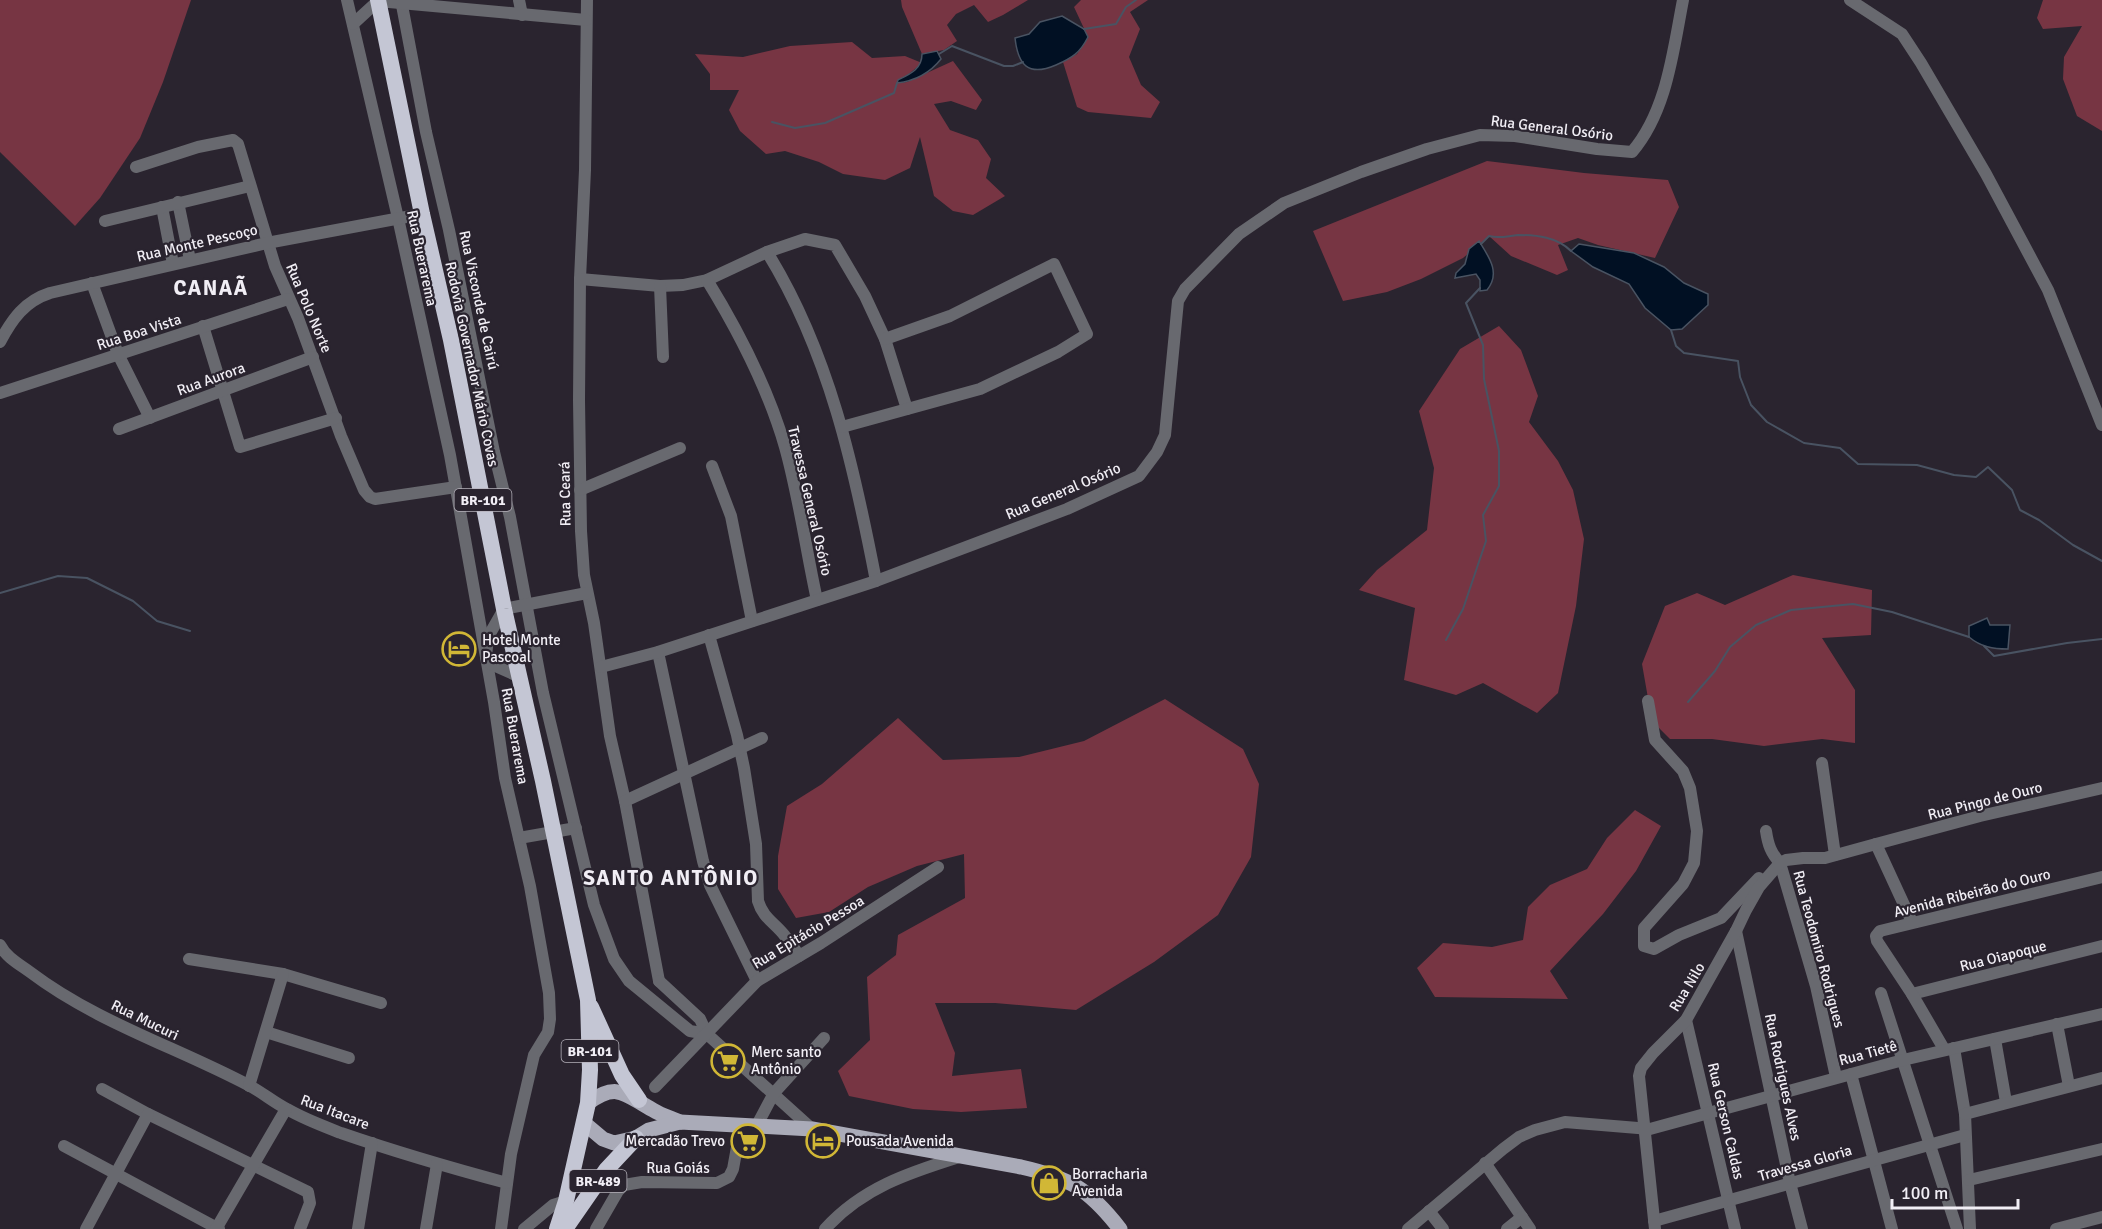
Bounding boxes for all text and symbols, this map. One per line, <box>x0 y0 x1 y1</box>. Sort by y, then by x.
street label: Rua General Osório <box>1490 112 1614 144</box>
street label: Rua Buerarema <box>403 208 441 308</box>
street label: Rua Monte Pescoço <box>135 220 259 266</box>
street label: Rua Visconde de Cairú <box>455 229 503 371</box>
street label: Rodovia Governador Mário Covas <box>441 260 503 469</box>
street label: Rua Polo Norte <box>282 261 336 355</box>
district label: CANAÃ <box>173 275 249 301</box>
street label: Rua Boa Vista <box>95 310 183 354</box>
street label: Rua Aurora <box>175 358 247 400</box>
street label: Travessa General Osório <box>784 424 836 578</box>
street label: Rua General Osório <box>1003 459 1123 523</box>
street label: Rua Ceará <box>555 461 575 527</box>
road number: BR-101 <box>454 489 512 511</box>
hotel icon: Hotel Monte Pascoal <box>441 631 477 667</box>
place label: Hotel Monte Pascoal <box>482 631 561 666</box>
street label: Rua Buerarema <box>498 686 532 786</box>
street label: Rua Pingo de Ouro <box>1926 778 2044 824</box>
district label: SANTO ANTÔNIO <box>583 865 759 891</box>
street label: Avenida Ribeirão do Ouro <box>1892 865 2052 921</box>
street label: Rua Teodomiro Rodrigues <box>1789 868 1849 1030</box>
street label: Rua Epitácio Pessoa <box>749 891 867 973</box>
street label: Rua Oiapoque <box>1958 937 2048 975</box>
street label: Rua Nilo <box>1665 959 1709 1015</box>
street label: Rua Mucuri <box>108 996 182 1044</box>
street label: Rua Rodrigues Alves <box>1761 1012 1805 1143</box>
street label: Rua Tietê <box>1837 1037 1899 1069</box>
road number: BR-101 <box>562 1040 618 1062</box>
supermarket icon: Merc santo Antônio <box>710 1043 746 1079</box>
place label: Merc santo Antônio <box>751 1043 822 1078</box>
street label: Rua Gerson Caldas <box>1704 1061 1748 1182</box>
street label: Rua Itacare <box>298 1091 372 1133</box>
supermarket icon: Mercadão Trevo <box>730 1123 766 1159</box>
hotel icon: Pousada Avenida <box>805 1123 841 1159</box>
place label: Mercadão Trevo <box>625 1132 725 1150</box>
place label: Pousada Avenida <box>846 1132 954 1150</box>
street label: Travessa Gloria <box>1756 1141 1854 1185</box>
street label: Rua Goiás <box>646 1159 710 1177</box>
shop icon: Borracharia Avenida <box>1031 1165 1067 1201</box>
place label: Borracharia Avenida <box>1072 1165 1148 1200</box>
road number: BR-489 <box>570 1170 626 1192</box>
scale bar <box>1892 1172 2018 1210</box>
text: 100 m <box>1901 1182 1948 1204</box>

